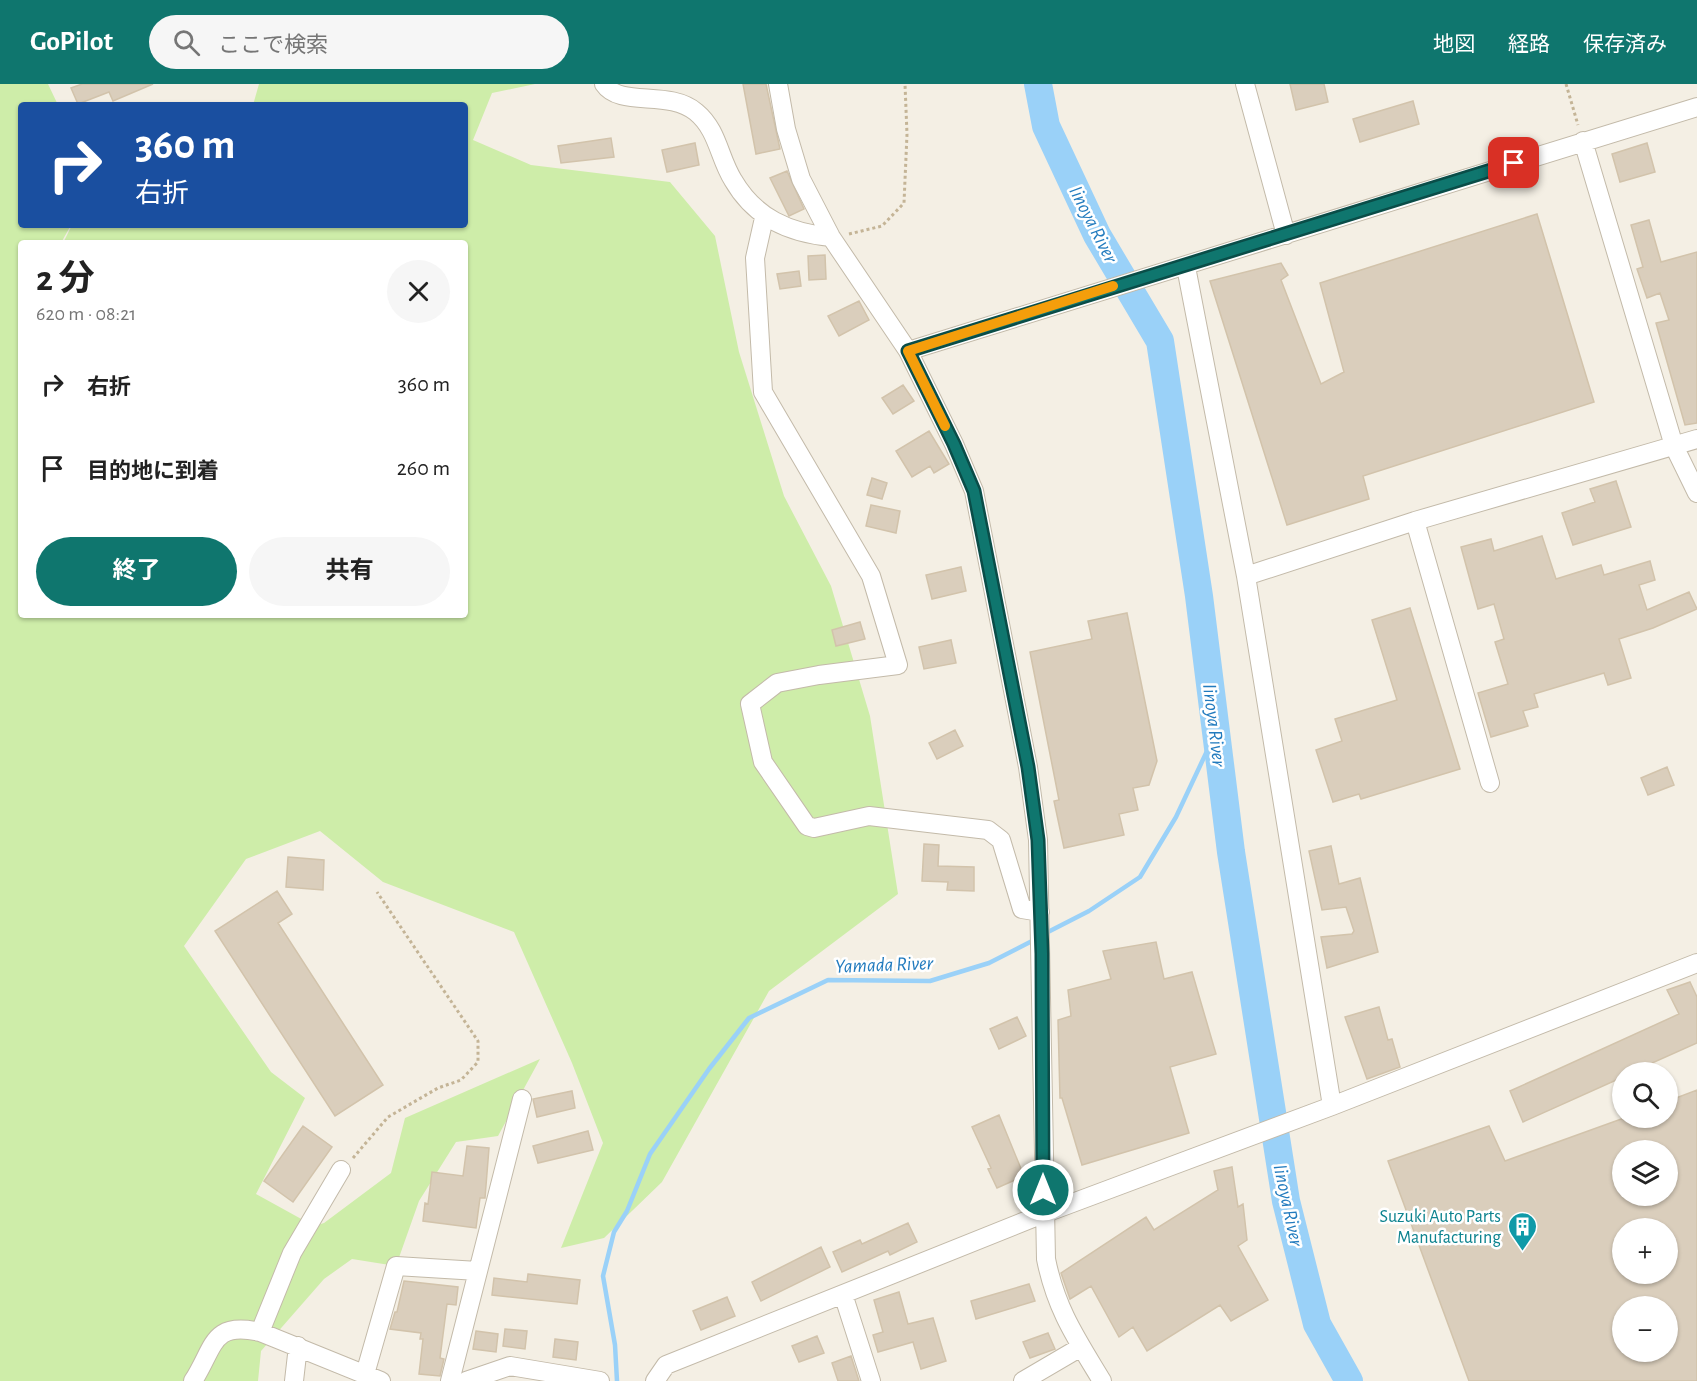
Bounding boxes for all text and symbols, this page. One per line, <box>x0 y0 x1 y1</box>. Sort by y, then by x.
search box <box>149 15 569 69</box>
icon: search <box>170 26 203 59</box>
text: GoPilot <box>30 28 113 56</box>
text: ここで検索 <box>218 34 328 56</box>
text: 地図 <box>1433 34 1475 55</box>
text: 経路 <box>1508 34 1550 55</box>
text: 保存済み <box>1583 34 1667 55</box>
text: 360 m <box>135 124 236 166</box>
icon: right <box>36 126 114 204</box>
pin <box>1488 137 1539 188</box>
icon: arrive <box>1497 146 1530 179</box>
text: 右折 <box>135 180 189 207</box>
water label: Iinoya River <box>1065 183 1121 267</box>
button: close <box>387 260 450 323</box>
text: 2 分 <box>36 261 94 297</box>
text: 620 m · 08:21 <box>36 304 136 324</box>
icon: right <box>36 368 69 401</box>
text: 360 m <box>398 373 450 395</box>
text: 右折 <box>87 376 131 398</box>
icon: arrive <box>36 452 69 485</box>
text: 260 m <box>397 457 450 479</box>
text: 目的地に到着 <box>87 460 219 482</box>
button: 終了 <box>36 537 237 606</box>
button: 共有 <box>249 537 450 606</box>
water label: Iinoya River <box>1199 683 1229 768</box>
water label: Yamada River <box>835 953 934 977</box>
map controls <box>1612 1062 1678 1362</box>
button: search <box>1612 1062 1678 1128</box>
button: layers <box>1612 1140 1678 1206</box>
position arrow <box>1011 1158 1075 1222</box>
water label: Iinoya River <box>1270 1162 1307 1249</box>
place label: Suzuki Auto Parts Manufacturing <box>1379 1208 1501 1247</box>
building icon: Suzuki Auto Parts Manufacturing <box>1506 1210 1538 1252</box>
button: + <box>1612 1218 1678 1284</box>
button: − <box>1612 1296 1678 1362</box>

